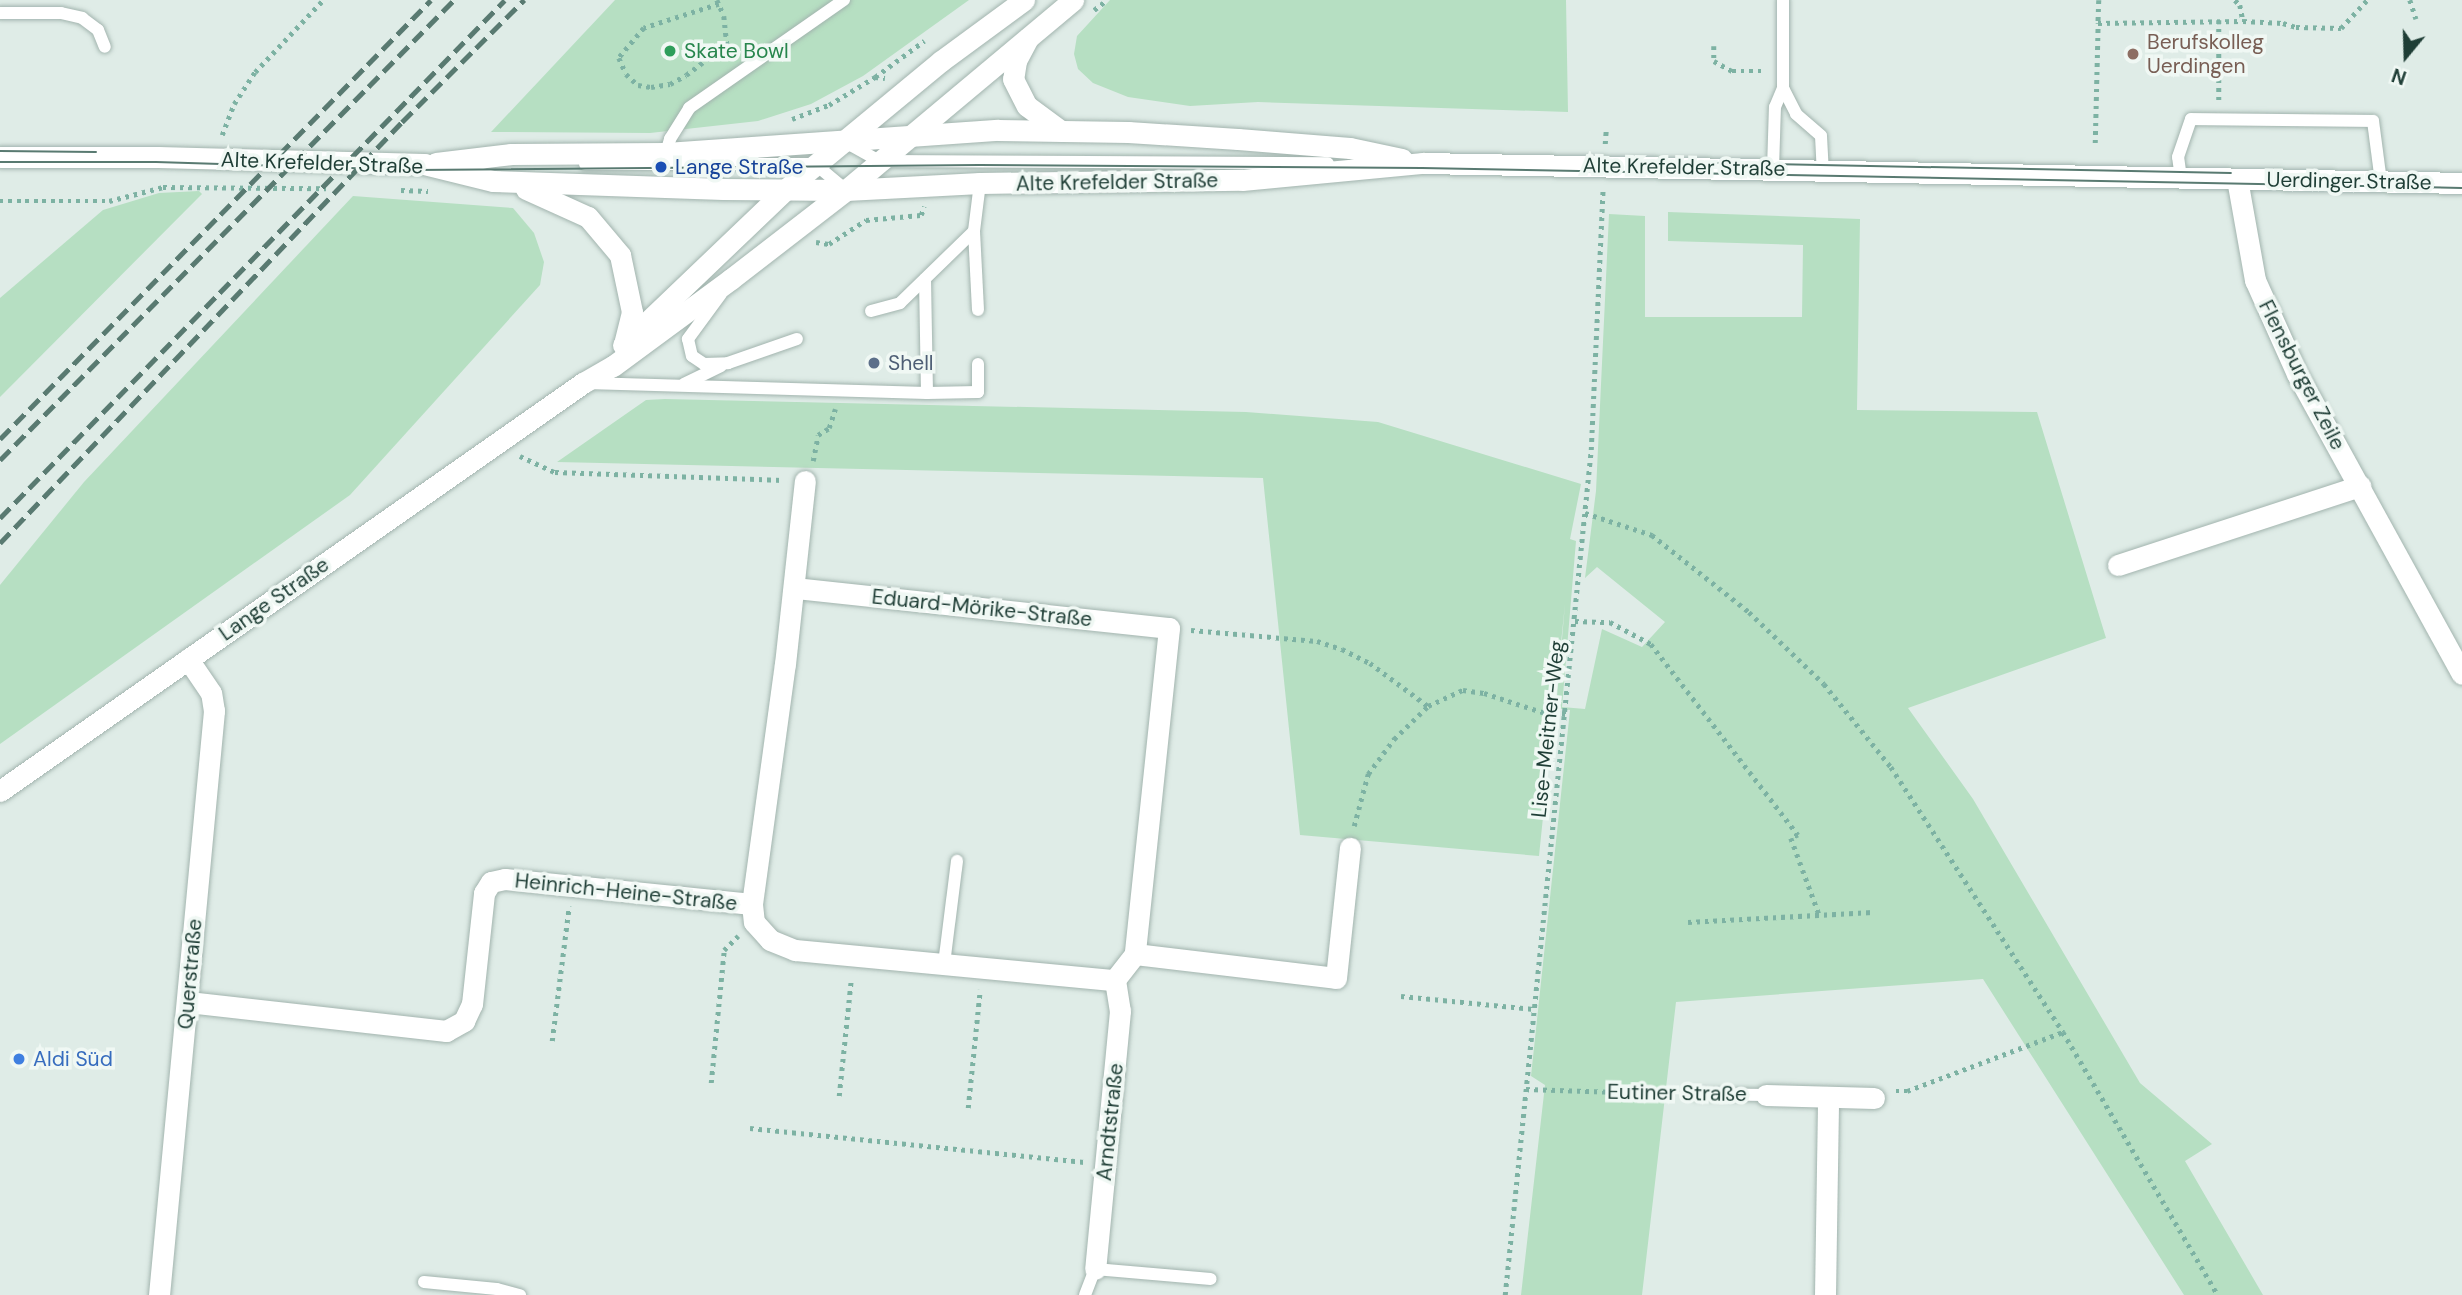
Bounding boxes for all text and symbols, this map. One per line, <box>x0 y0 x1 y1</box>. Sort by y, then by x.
north arrow <box>2371 21 2441 91</box>
place label: Berufskolleg Uerdingen <box>2147 29 2264 79</box>
place label: Skate Bowl <box>684 38 789 64</box>
marker: Skate Bowl <box>662 43 678 59</box>
marker: Berufskolleg Uerdingen <box>2125 46 2141 62</box>
text: N <box>2388 62 2410 90</box>
street label: Alte Krefelder Straße <box>220 147 424 179</box>
street label: Alte Krefelder Straße <box>1583 153 1785 181</box>
place label: Lange Straße <box>675 154 803 180</box>
marker: Lange Straße <box>653 159 669 175</box>
street label: Uerdinger Straße <box>2266 167 2432 195</box>
street label: Alte Krefelder Straße <box>1016 168 1218 196</box>
street label: Flensburger Zeile <box>2253 296 2351 454</box>
place label: Shell <box>888 350 934 376</box>
marker: Shell <box>866 355 882 371</box>
street label: Lange Straße <box>214 552 334 646</box>
street label: Eduard-Mörike-Straße <box>871 584 1093 632</box>
street label: Lise-Meitner-Weg <box>1526 639 1570 819</box>
street label: Heinrich-Heine-Straße <box>514 868 738 916</box>
street label: Querstraße <box>173 918 207 1030</box>
place label: Aldi Süd <box>33 1046 113 1072</box>
marker: Aldi Süd <box>11 1051 27 1067</box>
street label: Arndtstraße <box>1091 1062 1129 1182</box>
street label: Eutiner Straße <box>1607 1079 1747 1107</box>

